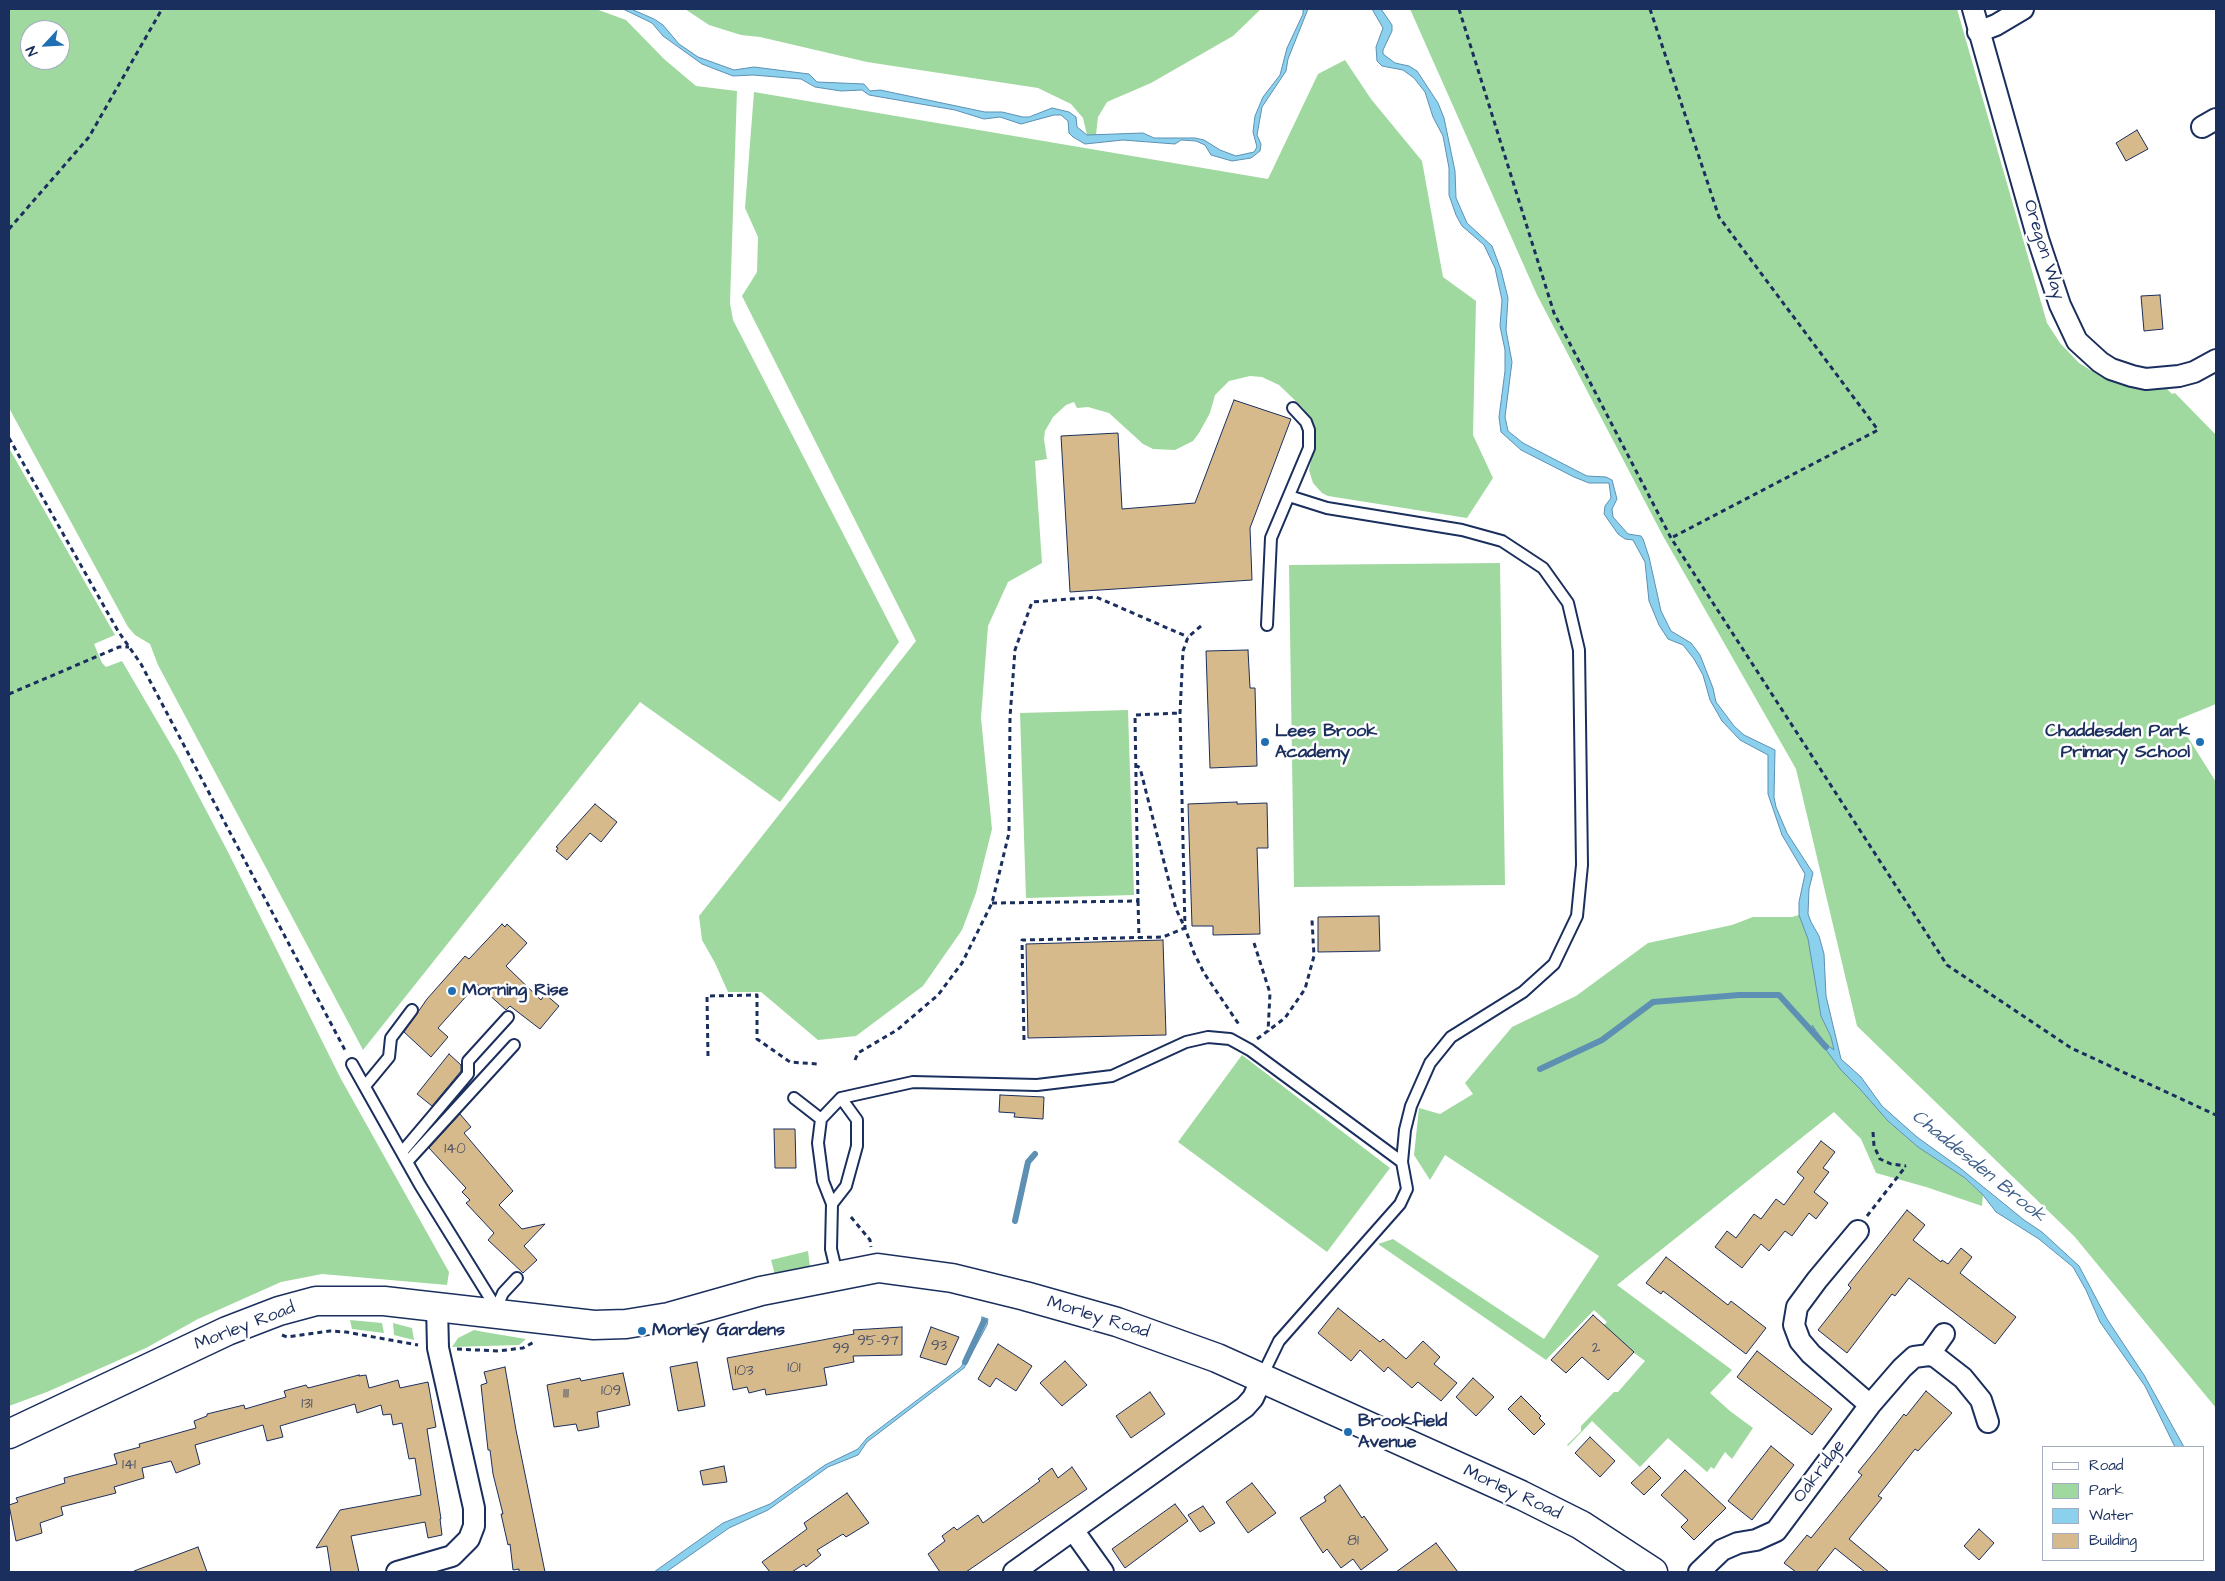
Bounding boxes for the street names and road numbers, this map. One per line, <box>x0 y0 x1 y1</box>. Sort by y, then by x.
street label: Oregon Way <box>2018 197 2068 303</box>
street label: Morley Road <box>1044 1292 1152 1344</box>
street label: Morley Road <box>192 1298 298 1356</box>
street label: Oakridge <box>1789 1436 1851 1508</box>
street label: Morley Road <box>1459 1461 1565 1525</box>

